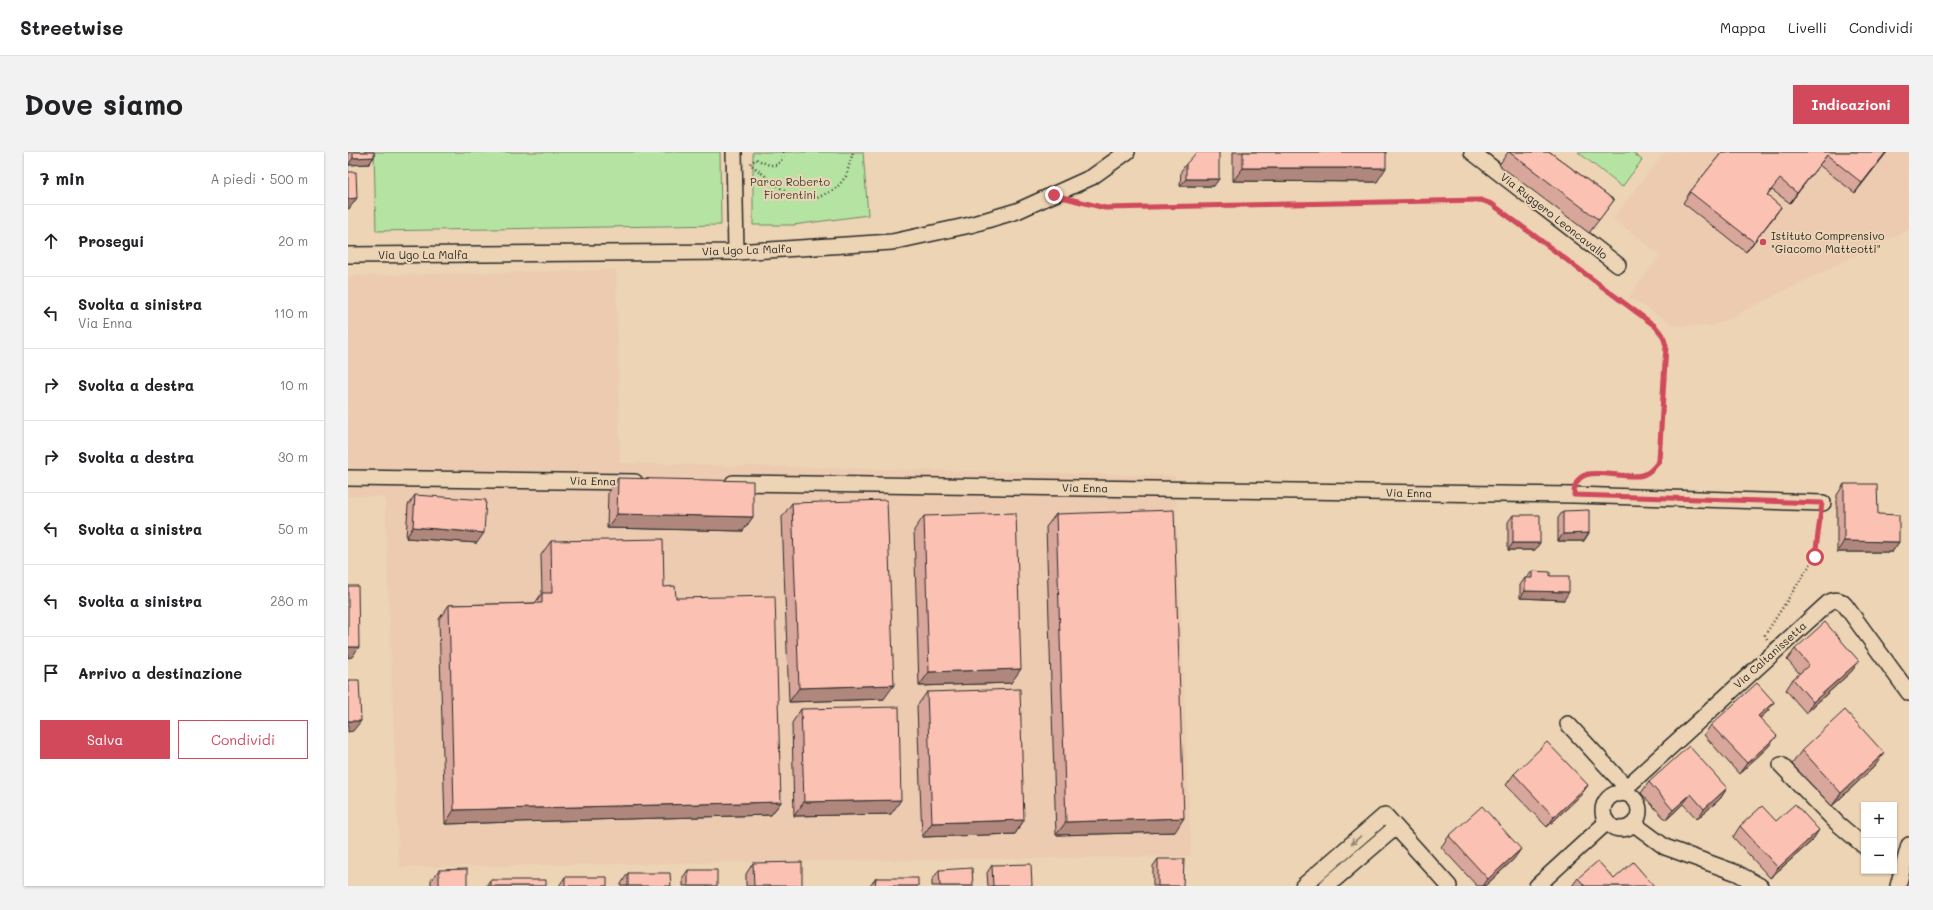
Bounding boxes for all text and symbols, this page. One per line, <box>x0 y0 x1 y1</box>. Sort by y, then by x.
text: Streetwise <box>20 15 123 40</box>
text: Mappa <box>1720 18 1766 37</box>
text: Livelli <box>1788 18 1827 37</box>
text: Condividi <box>1849 18 1913 37</box>
button: Indicazioni <box>1793 85 1909 124</box>
text: Dove siamo <box>24 86 183 122</box>
text: 7 min <box>40 167 85 189</box>
street label: Via Ruggero Leoncavallo <box>1498 169 1611 263</box>
text: A piedi · 500 m <box>210 170 308 187</box>
park label: Parco Roberto Fiorentini <box>750 174 830 202</box>
route end <box>1045 186 1063 204</box>
place label: Istituto Comprensivo "Giacomo Matteotti" <box>1771 228 1885 256</box>
icon: ahead <box>40 230 62 252</box>
text: Prosegui <box>78 231 144 251</box>
text: 20 m <box>278 232 308 249</box>
marker: Istituto Comprensivo "Giacomo Matteotti" <box>1758 237 1768 247</box>
street label: Via Ugo La Malfa <box>702 240 792 259</box>
street label: Via Ugo La Malfa <box>378 247 468 262</box>
text: Svolta a sinistra <box>78 294 202 314</box>
icon: left <box>40 302 62 324</box>
text: 110 m <box>274 304 308 321</box>
text: Via Enna <box>78 314 133 331</box>
icon: right <box>40 374 62 396</box>
text: Svolta a destra <box>78 375 194 395</box>
text: 10 m <box>280 376 308 393</box>
icon: right <box>40 446 62 468</box>
text: Svolta a destra <box>78 447 194 467</box>
text: 30 m <box>278 448 308 465</box>
street label: Via Enna <box>570 473 616 488</box>
street label: Via Enna <box>1062 480 1108 495</box>
street label: Via Enna <box>1386 485 1432 500</box>
icon: left <box>40 518 62 540</box>
text: Svolta a sinistra <box>78 519 202 539</box>
text: 50 m <box>278 520 308 537</box>
route start <box>1806 548 1824 566</box>
icon: left <box>40 590 62 612</box>
text: Svolta a sinistra <box>78 591 202 611</box>
text: 280 m <box>270 592 308 609</box>
street label: Via Caltanissetta <box>1730 618 1810 691</box>
icon: arrive <box>40 662 62 684</box>
text: Arrivo a destinazione <box>78 663 242 683</box>
button: Salva <box>40 720 170 759</box>
button: Condividi <box>178 720 308 759</box>
map controls <box>1861 802 1897 874</box>
button: + <box>1861 802 1897 838</box>
one-way arrow <box>1351 836 1361 845</box>
button: − <box>1861 838 1897 874</box>

